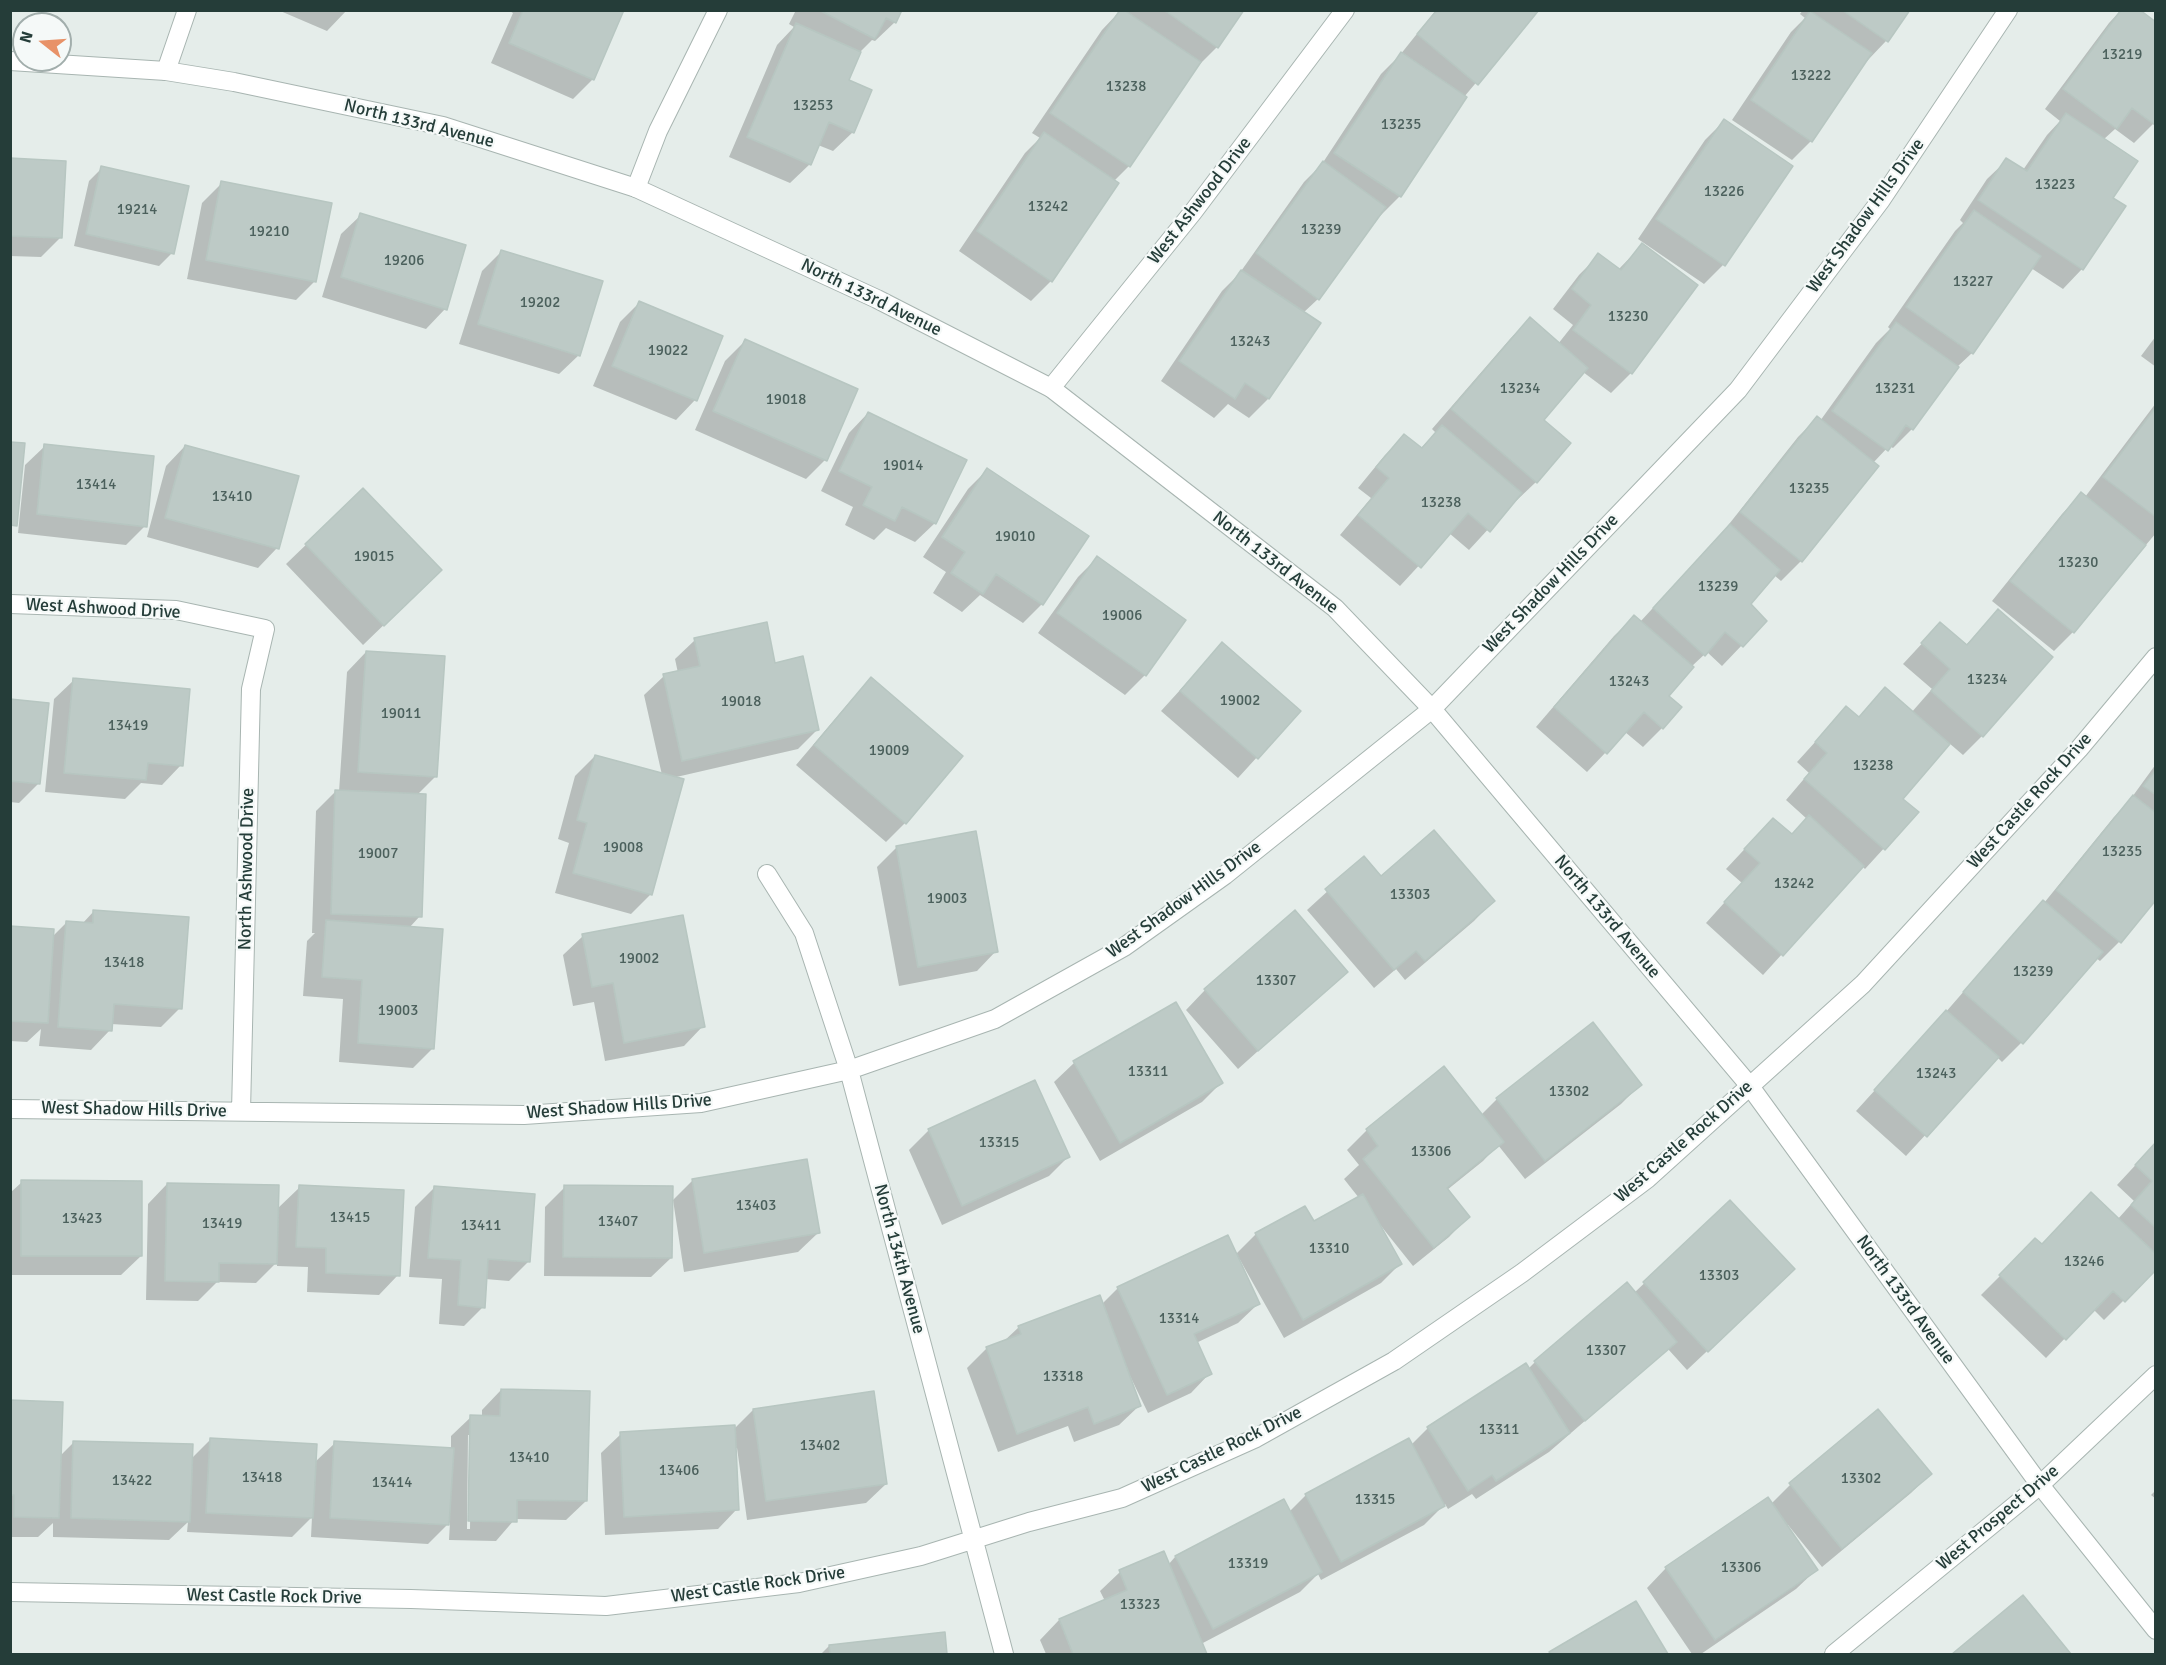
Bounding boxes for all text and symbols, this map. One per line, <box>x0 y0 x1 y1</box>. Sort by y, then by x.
north arrow <box>12 12 72 72</box>
text: N <box>16 29 38 46</box>
house number: 13219 <box>2102 46 2142 64</box>
house number: 13222 <box>1791 67 1831 85</box>
house number: 13238 <box>1106 78 1146 96</box>
street label: North 133rd Avenue <box>342 95 496 153</box>
house number: 13253 <box>793 97 833 115</box>
house number: 13235 <box>1381 116 1421 134</box>
street label: West Ashwood Drive <box>1144 133 1256 269</box>
street label: West Shadow Hills Drive <box>1803 135 1929 297</box>
house number: 13223 <box>2035 176 2075 194</box>
house number: 13226 <box>1704 183 1744 201</box>
house number: 13242 <box>1028 198 1068 216</box>
house number: 19214 <box>117 201 157 219</box>
house number: 13239 <box>1301 221 1341 239</box>
house number: 19210 <box>249 223 289 241</box>
house number: 19206 <box>384 252 424 270</box>
street label: North 133rd Avenue <box>797 255 945 341</box>
house number: 13227 <box>1953 273 1993 291</box>
house number: 19202 <box>520 294 560 312</box>
house number: 13230 <box>1608 308 1648 326</box>
house number: 13243 <box>1230 333 1270 351</box>
house number: 19022 <box>648 342 688 360</box>
house number: 13234 <box>1500 380 1540 398</box>
house number: 13231 <box>1875 380 1915 398</box>
house number: 19018 <box>766 391 806 409</box>
house number: 19014 <box>883 457 923 475</box>
house number: 13414 <box>76 476 116 494</box>
house number: 13235 <box>1789 480 1829 498</box>
house number: 13410 <box>212 488 252 506</box>
house number: 13238 <box>1421 494 1461 512</box>
street label: North 133rd Avenue <box>1208 507 1342 619</box>
street label: West Shadow Hills Drive <box>1479 510 1623 658</box>
house number: 19010 <box>995 528 1035 546</box>
house number: 19015 <box>354 548 394 566</box>
house number: 13230 <box>2058 554 2098 572</box>
house number: 13239 <box>1698 578 1738 596</box>
street label: West Ashwood Drive <box>25 594 181 624</box>
house number: 19006 <box>1102 607 1142 625</box>
house number: 13234 <box>1967 671 2007 689</box>
house number: 13243 <box>1609 673 1649 691</box>
house number: 19002 <box>1220 692 1260 710</box>
house number: 19018 <box>721 693 761 711</box>
house number: 19011 <box>381 705 421 723</box>
house number: 13419 <box>108 717 148 735</box>
street label: West Castle Rock Drive <box>1963 729 2097 873</box>
house number: 19009 <box>869 742 909 760</box>
house number: 13238 <box>1853 757 1893 775</box>
street label: North Ashwood Drive <box>235 788 259 950</box>
street label: West Shadow Hills Drive <box>1103 837 1265 963</box>
house number: 19008 <box>603 839 643 857</box>
house number: 13235 <box>2102 843 2142 861</box>
house number: 19007 <box>358 845 398 863</box>
street label: North 133rd Avenue <box>1549 851 1665 983</box>
house number: 13242 <box>1774 875 1814 893</box>
house number: 13303 <box>1390 886 1430 904</box>
house number: 19003 <box>927 890 967 908</box>
house number: 19002 <box>619 950 659 968</box>
house number: 13418 <box>104 954 144 972</box>
house number: 13239 <box>2013 963 2053 981</box>
house number: 13307 <box>1256 972 1296 990</box>
house number: 19003 <box>378 1002 418 1020</box>
house number: 13311 <box>1128 1063 1168 1081</box>
house number: 13243 <box>1916 1065 1956 1083</box>
street label: West Castle Rock Drive <box>1611 1076 1757 1208</box>
house number: 13302 <box>1549 1083 1589 1101</box>
street label: West Shadow Hills Drive <box>526 1090 712 1124</box>
street label: West Shadow Hills Drive <box>41 1098 227 1122</box>
house number: 13315 <box>979 1134 1019 1152</box>
house number: 13306 <box>1411 1143 1451 1161</box>
street label: North 134th Avenue <box>869 1182 929 1336</box>
house number: 13403 <box>736 1197 776 1215</box>
house number: 13415 <box>330 1209 370 1227</box>
house number: 13423 <box>62 1210 102 1228</box>
house number: 13407 <box>598 1213 638 1231</box>
house number: 13419 <box>202 1215 242 1233</box>
house number: 13411 <box>461 1217 501 1235</box>
street label: North 133rd Avenue <box>1851 1231 1959 1369</box>
house number: 13310 <box>1309 1240 1349 1258</box>
house number: 13246 <box>2064 1253 2104 1271</box>
house number: 13303 <box>1699 1267 1739 1285</box>
house number: 13314 <box>1159 1310 1199 1328</box>
house number: 13307 <box>1586 1342 1626 1360</box>
house number: 13318 <box>1043 1368 1083 1386</box>
street label: West Castle Rock Drive <box>1138 1402 1306 1498</box>
house number: 13311 <box>1479 1421 1519 1439</box>
house number: 13402 <box>800 1437 840 1455</box>
house number: 13410 <box>509 1449 549 1467</box>
street label: West Prospect Drive <box>1933 1461 2063 1575</box>
house number: 13406 <box>659 1462 699 1480</box>
house number: 13418 <box>242 1469 282 1487</box>
house number: 13302 <box>1841 1470 1881 1488</box>
house number: 13422 <box>112 1472 152 1490</box>
house number: 13414 <box>372 1474 412 1492</box>
house number: 13315 <box>1355 1491 1395 1509</box>
house number: 13319 <box>1228 1555 1268 1573</box>
house number: 13306 <box>1721 1559 1761 1577</box>
street label: West Castle Rock Drive <box>670 1562 846 1608</box>
street label: West Castle Rock Drive <box>186 1585 362 1609</box>
house number: 13323 <box>1120 1596 1160 1614</box>

